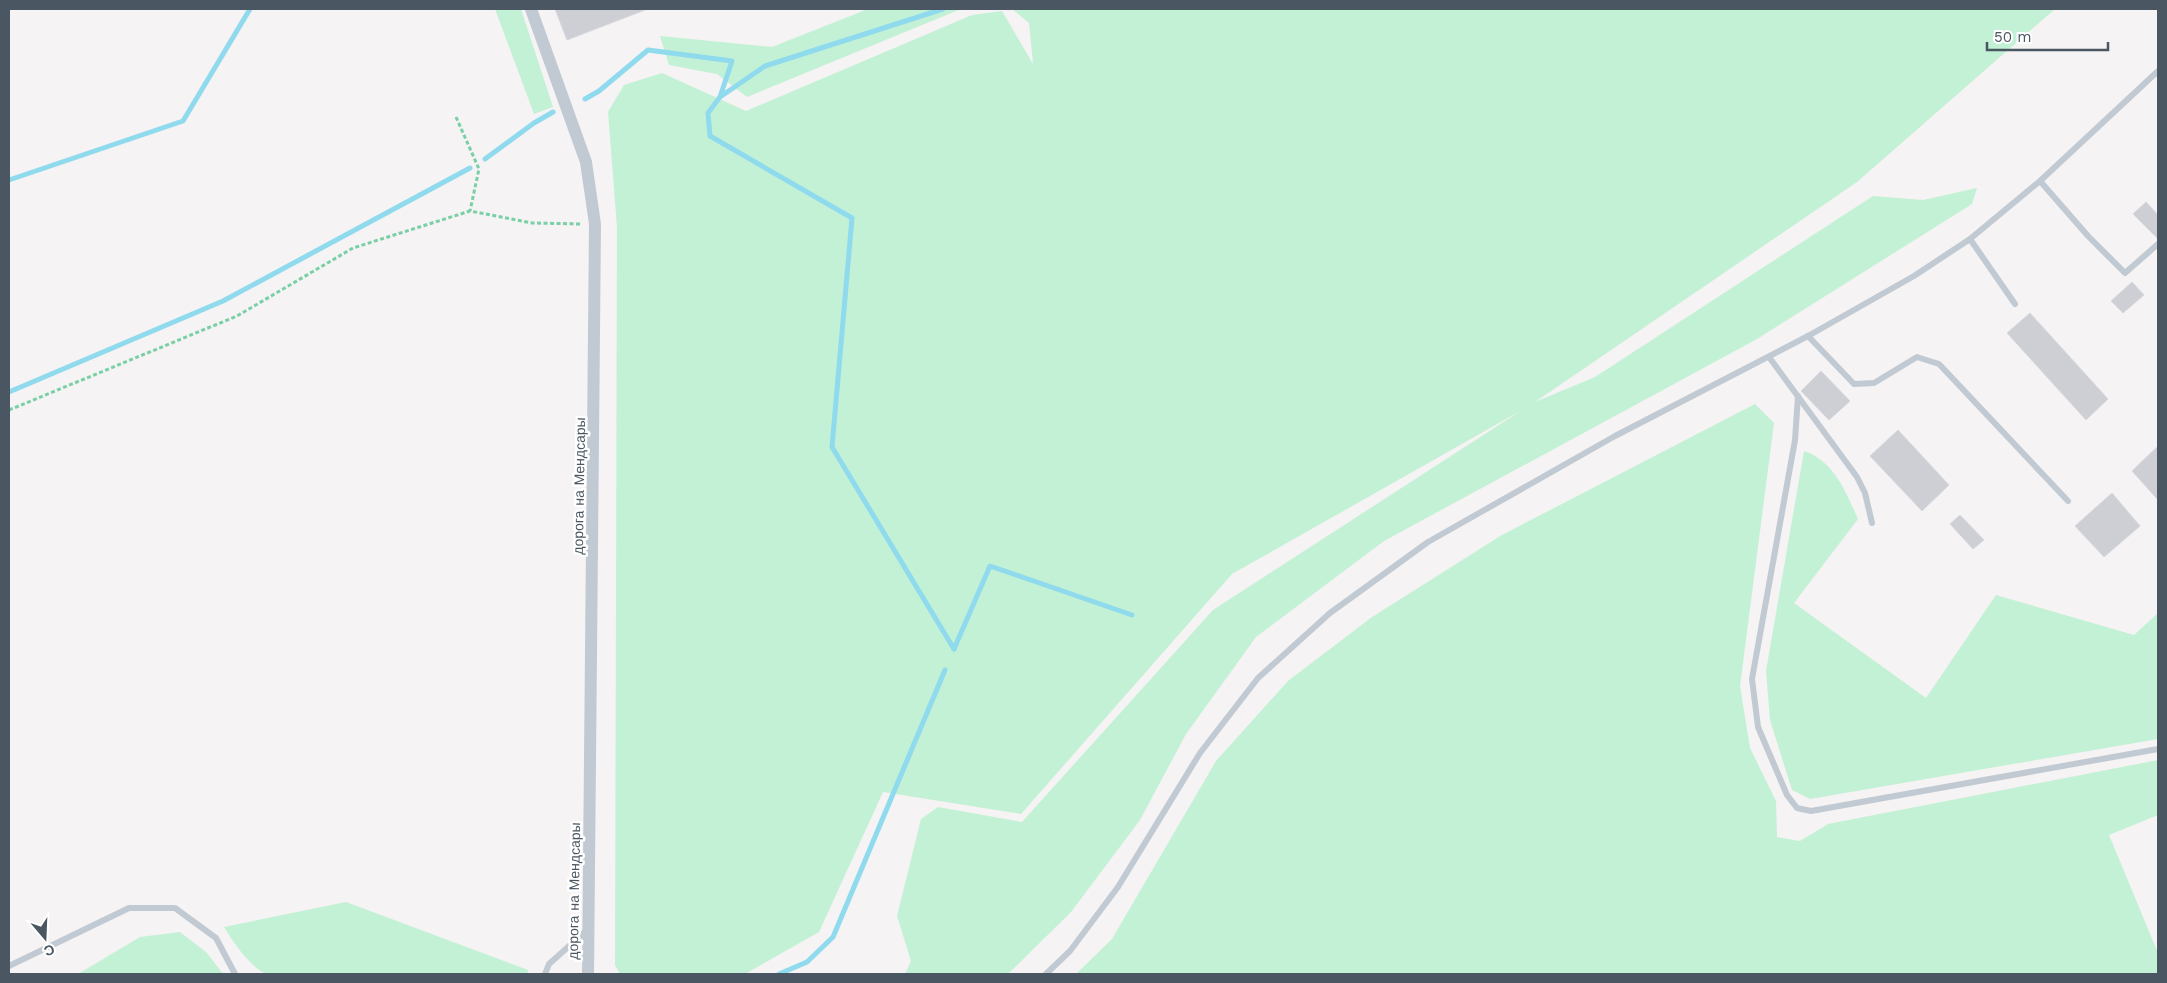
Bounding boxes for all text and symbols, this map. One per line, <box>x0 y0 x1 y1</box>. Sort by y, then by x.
scale bar <box>1987 20 2108 52</box>
text: 50 m <box>1994 28 2031 46</box>
street label: дорога на Мендсары <box>570 417 588 555</box>
street label: дорога на Мендсары <box>565 822 583 960</box>
north arrow <box>20 913 70 963</box>
text: С <box>42 941 57 960</box>

